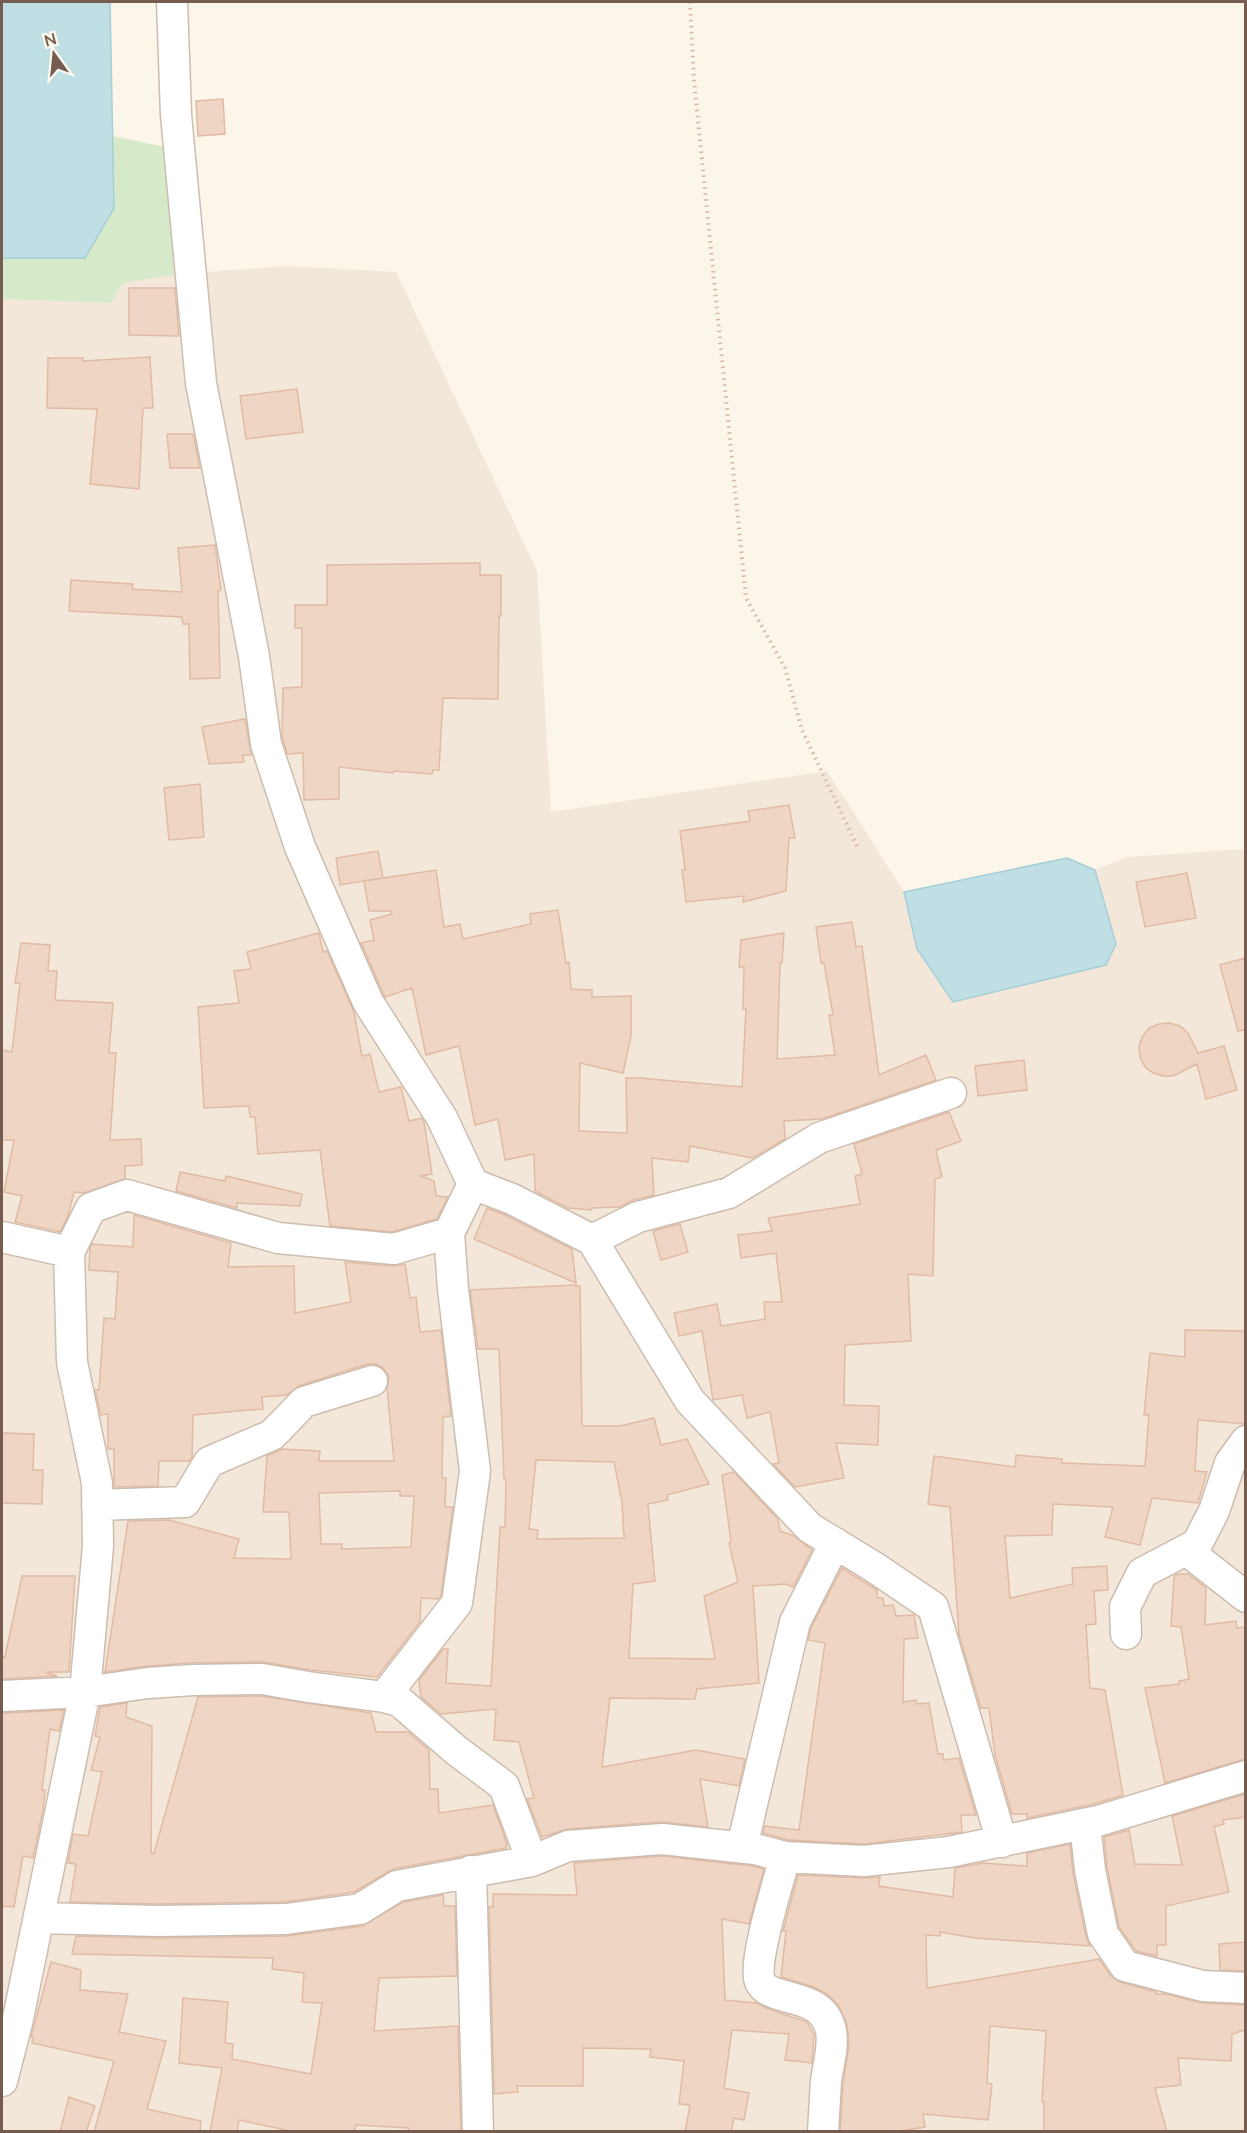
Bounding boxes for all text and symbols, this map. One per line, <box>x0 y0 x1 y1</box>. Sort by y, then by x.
north arrow <box>24 24 84 84</box>
text: N <box>42 28 59 53</box>

